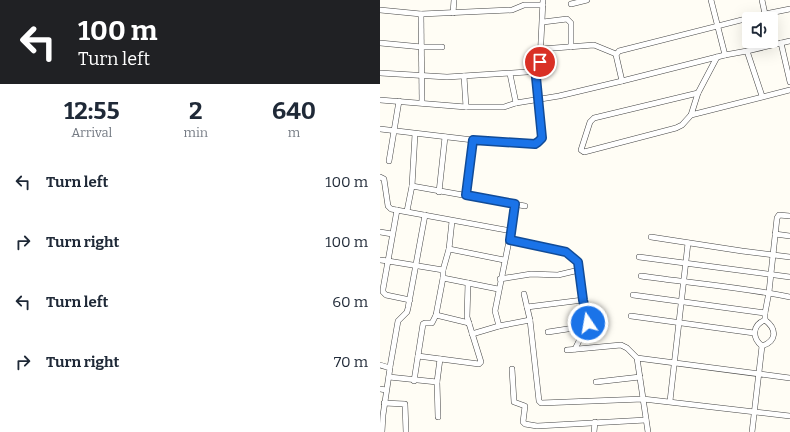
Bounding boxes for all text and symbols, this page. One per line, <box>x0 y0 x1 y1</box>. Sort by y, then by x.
map controls <box>742 12 778 48</box>
button: sound <box>742 12 778 48</box>
text: 100 m <box>78 14 157 47</box>
icon: left <box>12 16 64 68</box>
pin <box>523 45 557 79</box>
text: Turn left <box>78 48 150 70</box>
icon: arrive <box>529 51 551 73</box>
text: 12:55 <box>64 97 120 125</box>
text: 2 <box>189 97 203 125</box>
text: 640 <box>272 97 316 125</box>
text: Arrival <box>71 125 112 140</box>
text: min <box>183 125 208 140</box>
text: m <box>288 125 300 140</box>
icon: left <box>12 171 34 193</box>
text: Turn left <box>46 173 108 191</box>
text: 100 m <box>325 173 368 191</box>
icon: right <box>12 231 34 253</box>
text: Turn right <box>46 233 119 251</box>
text: 100 m <box>325 233 368 251</box>
icon: left <box>12 291 34 313</box>
text: Turn left <box>46 293 108 311</box>
text: 60 m <box>332 293 368 311</box>
position arrow <box>567 302 609 344</box>
icon: right <box>12 351 34 373</box>
text: Turn right <box>46 353 119 371</box>
text: 70 m <box>334 353 368 371</box>

